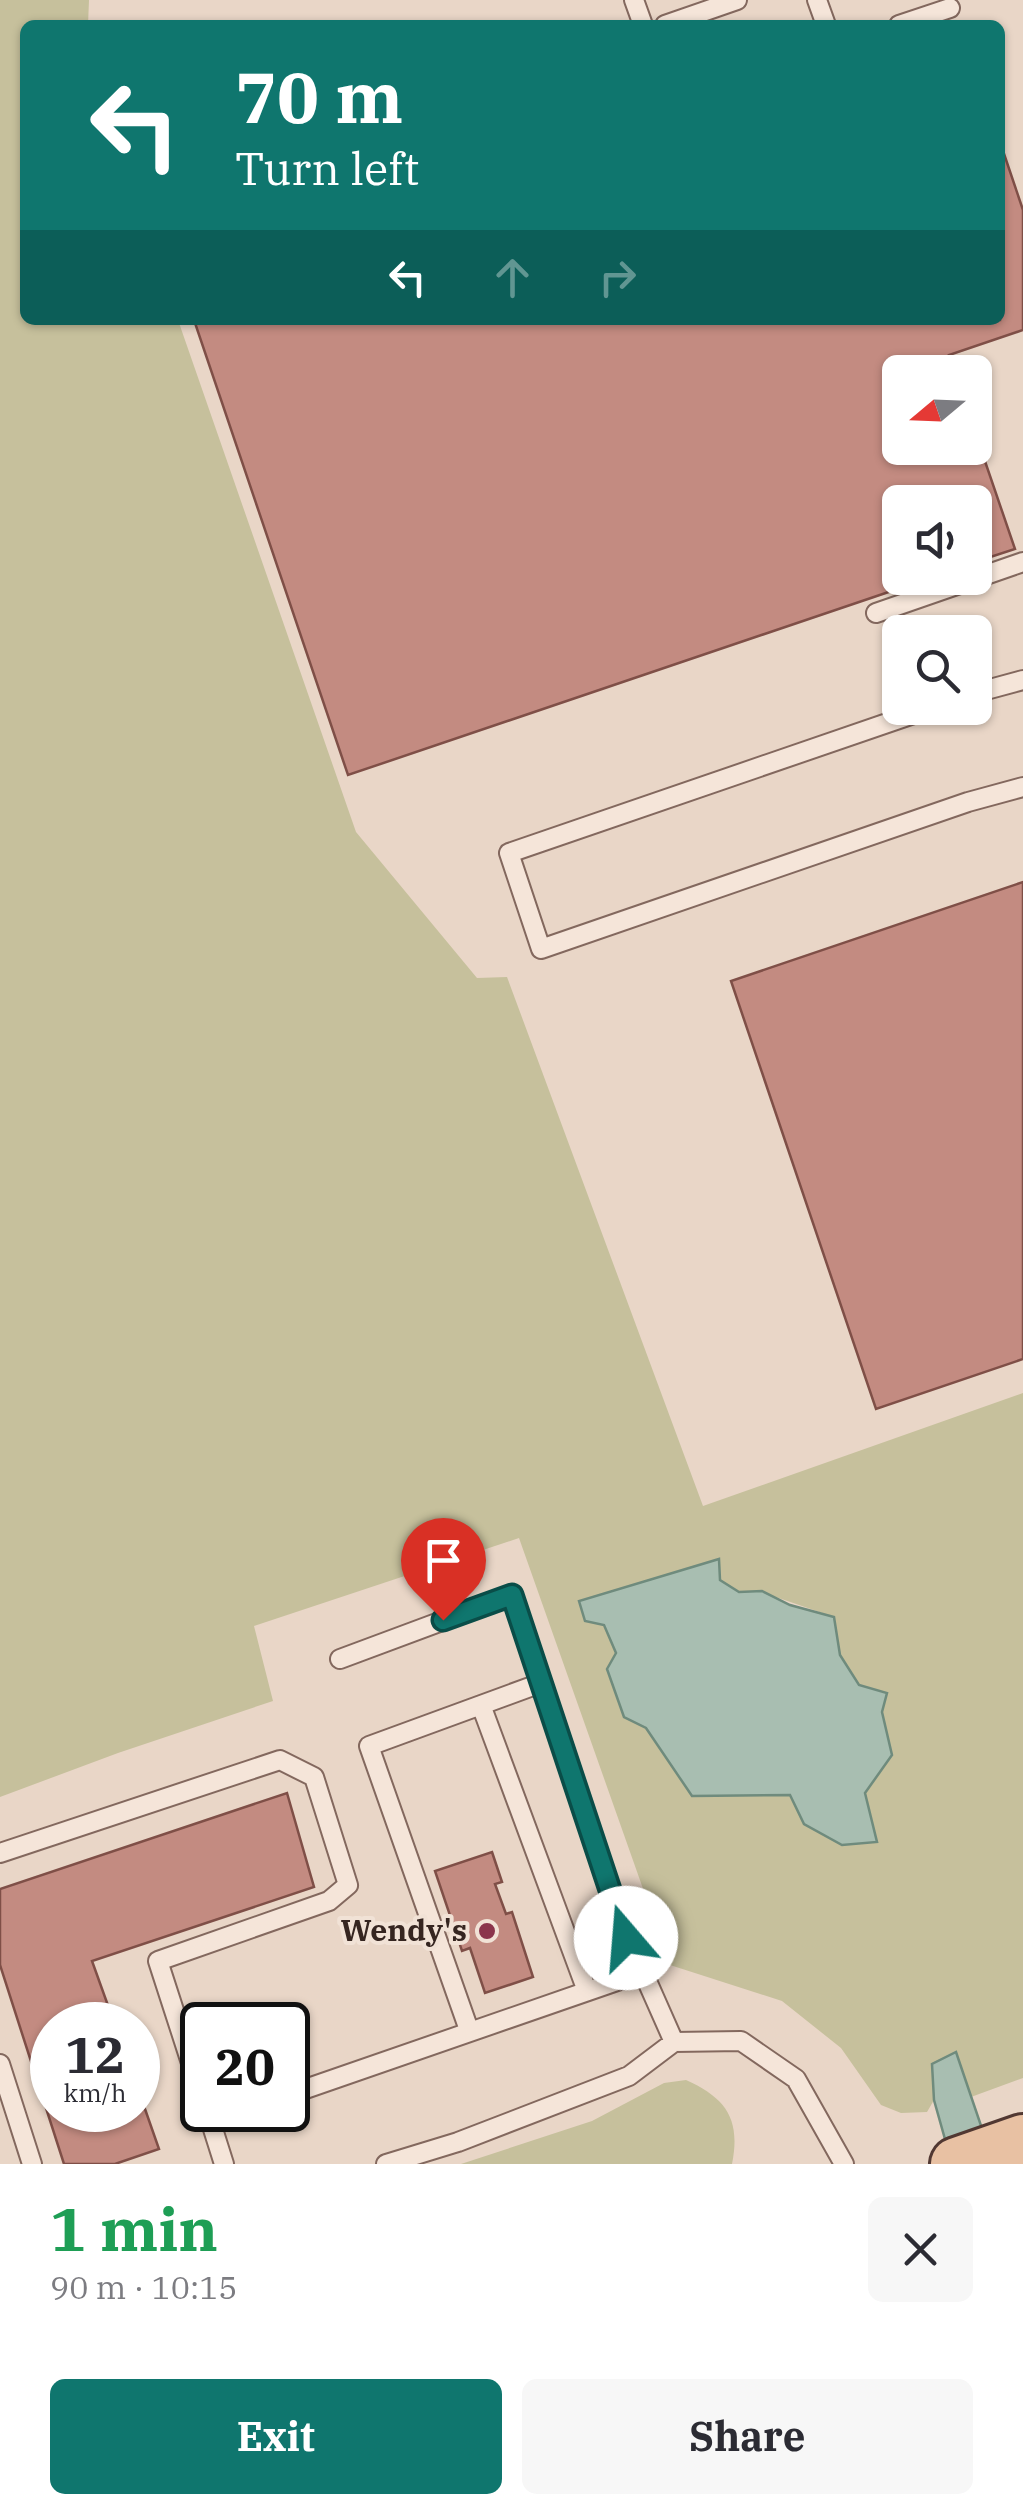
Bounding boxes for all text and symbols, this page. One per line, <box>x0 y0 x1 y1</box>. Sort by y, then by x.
text: 70 m <box>235 51 403 142</box>
icon: left <box>70 60 200 190</box>
text: Turn left <box>235 139 419 197</box>
icon: left <box>380 250 435 305</box>
icon: ahead <box>485 250 540 305</box>
icon: right <box>590 250 645 305</box>
north arrow <box>882 355 992 465</box>
map controls <box>882 355 992 725</box>
button: sound <box>882 485 992 595</box>
button: search <box>882 615 992 725</box>
pin <box>401 1518 486 1621</box>
icon: arrive <box>416 1533 471 1588</box>
position arrow <box>574 1886 678 1990</box>
place label: Wendy's <box>341 1910 467 1949</box>
marker: Wendy's <box>476 1920 498 1942</box>
speed limit sign: 20 <box>180 2002 310 2132</box>
text: 12 <box>65 2022 125 2087</box>
text: km/h <box>63 2076 127 2109</box>
text: 1 min <box>50 2189 218 2268</box>
button: close <box>868 2197 973 2302</box>
text: 90 m · 10:15 <box>50 2266 238 2308</box>
button: Exit <box>50 2379 502 2494</box>
button: Share <box>522 2379 973 2494</box>

